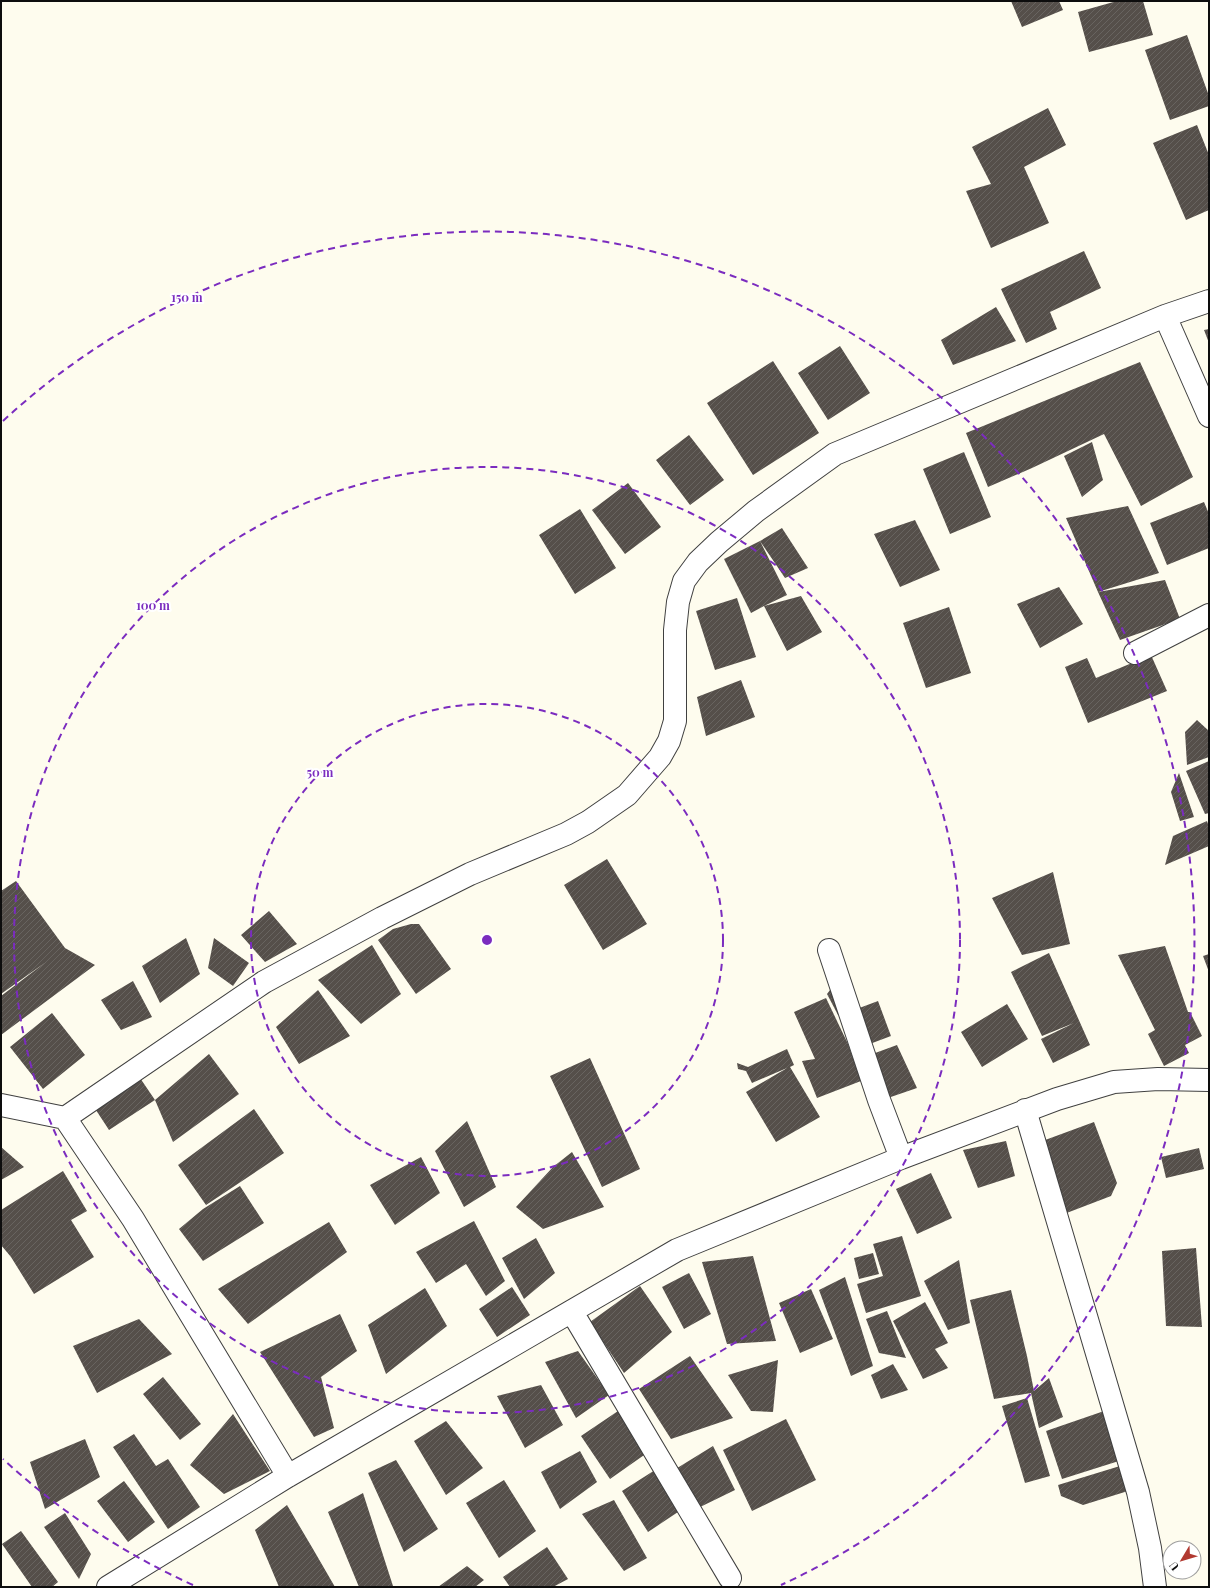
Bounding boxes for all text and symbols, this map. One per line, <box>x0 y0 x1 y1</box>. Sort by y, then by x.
text: 150 m <box>171 289 203 305</box>
text: 100 m <box>136 597 170 613</box>
text: 50 m <box>307 764 334 780</box>
centre of rings <box>480 933 494 947</box>
north arrow <box>1162 1540 1202 1580</box>
text: U <box>1165 1559 1182 1574</box>

